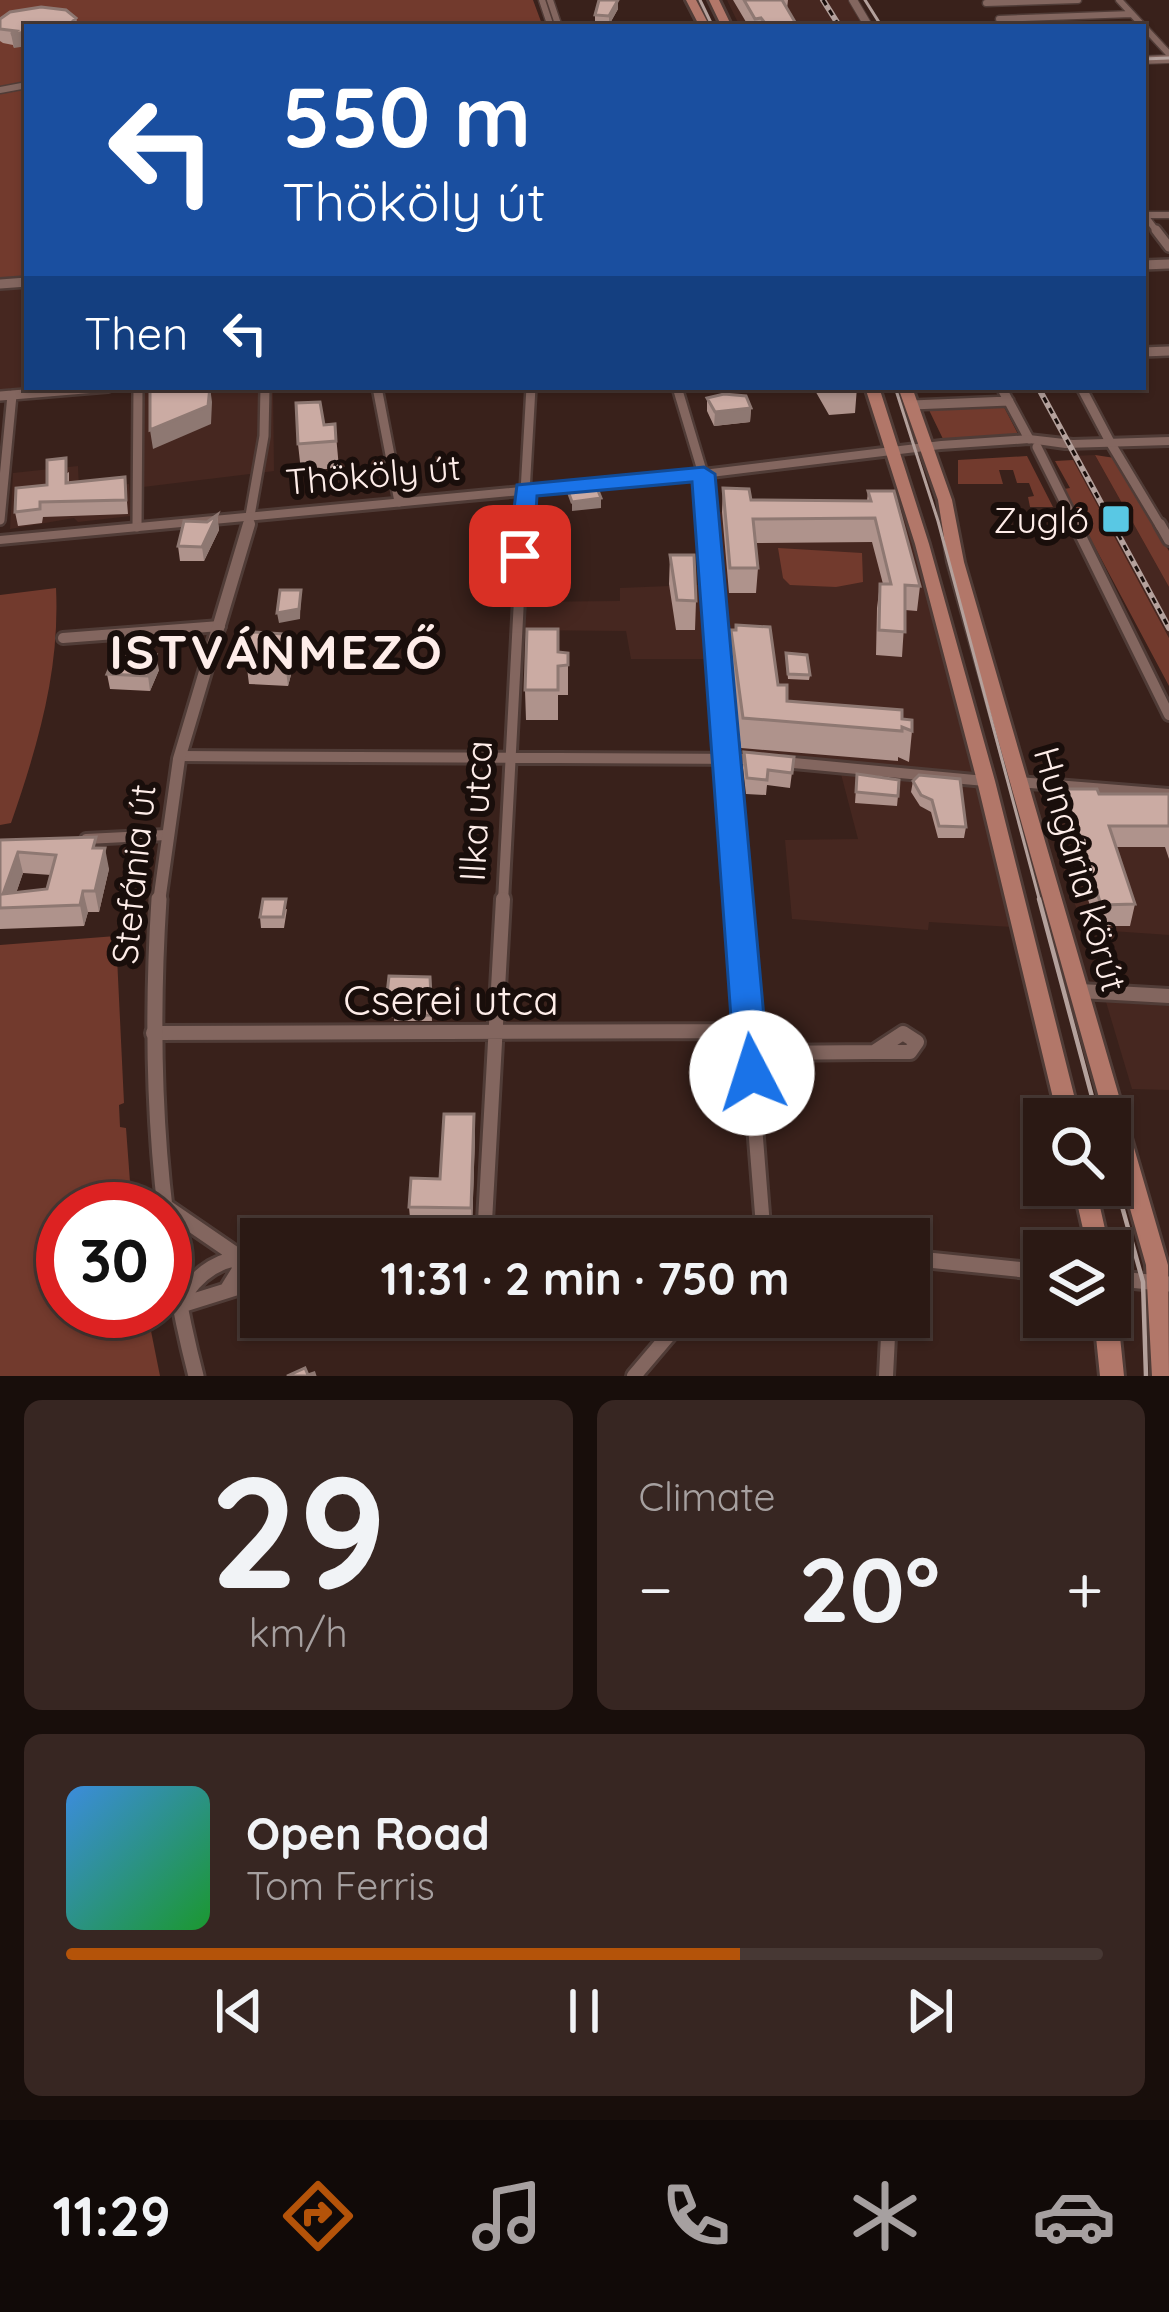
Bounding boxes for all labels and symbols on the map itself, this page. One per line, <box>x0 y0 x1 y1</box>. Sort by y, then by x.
street label: Thököly út <box>284 444 462 504</box>
place label: Zugló <box>993 497 1089 542</box>
marker: Zugló <box>1100 503 1132 535</box>
pin <box>469 505 571 607</box>
district label: ISTVÁNMEZŐ <box>109 621 445 681</box>
street label: Ilka utca <box>449 739 501 883</box>
street label: Hungária körút <box>1025 742 1137 996</box>
street label: Stefánia út <box>101 782 165 966</box>
street label: Cserei utca <box>343 973 559 1026</box>
position arrow <box>689 1010 815 1136</box>
speed limit sign: 30 <box>36 1182 192 1338</box>

